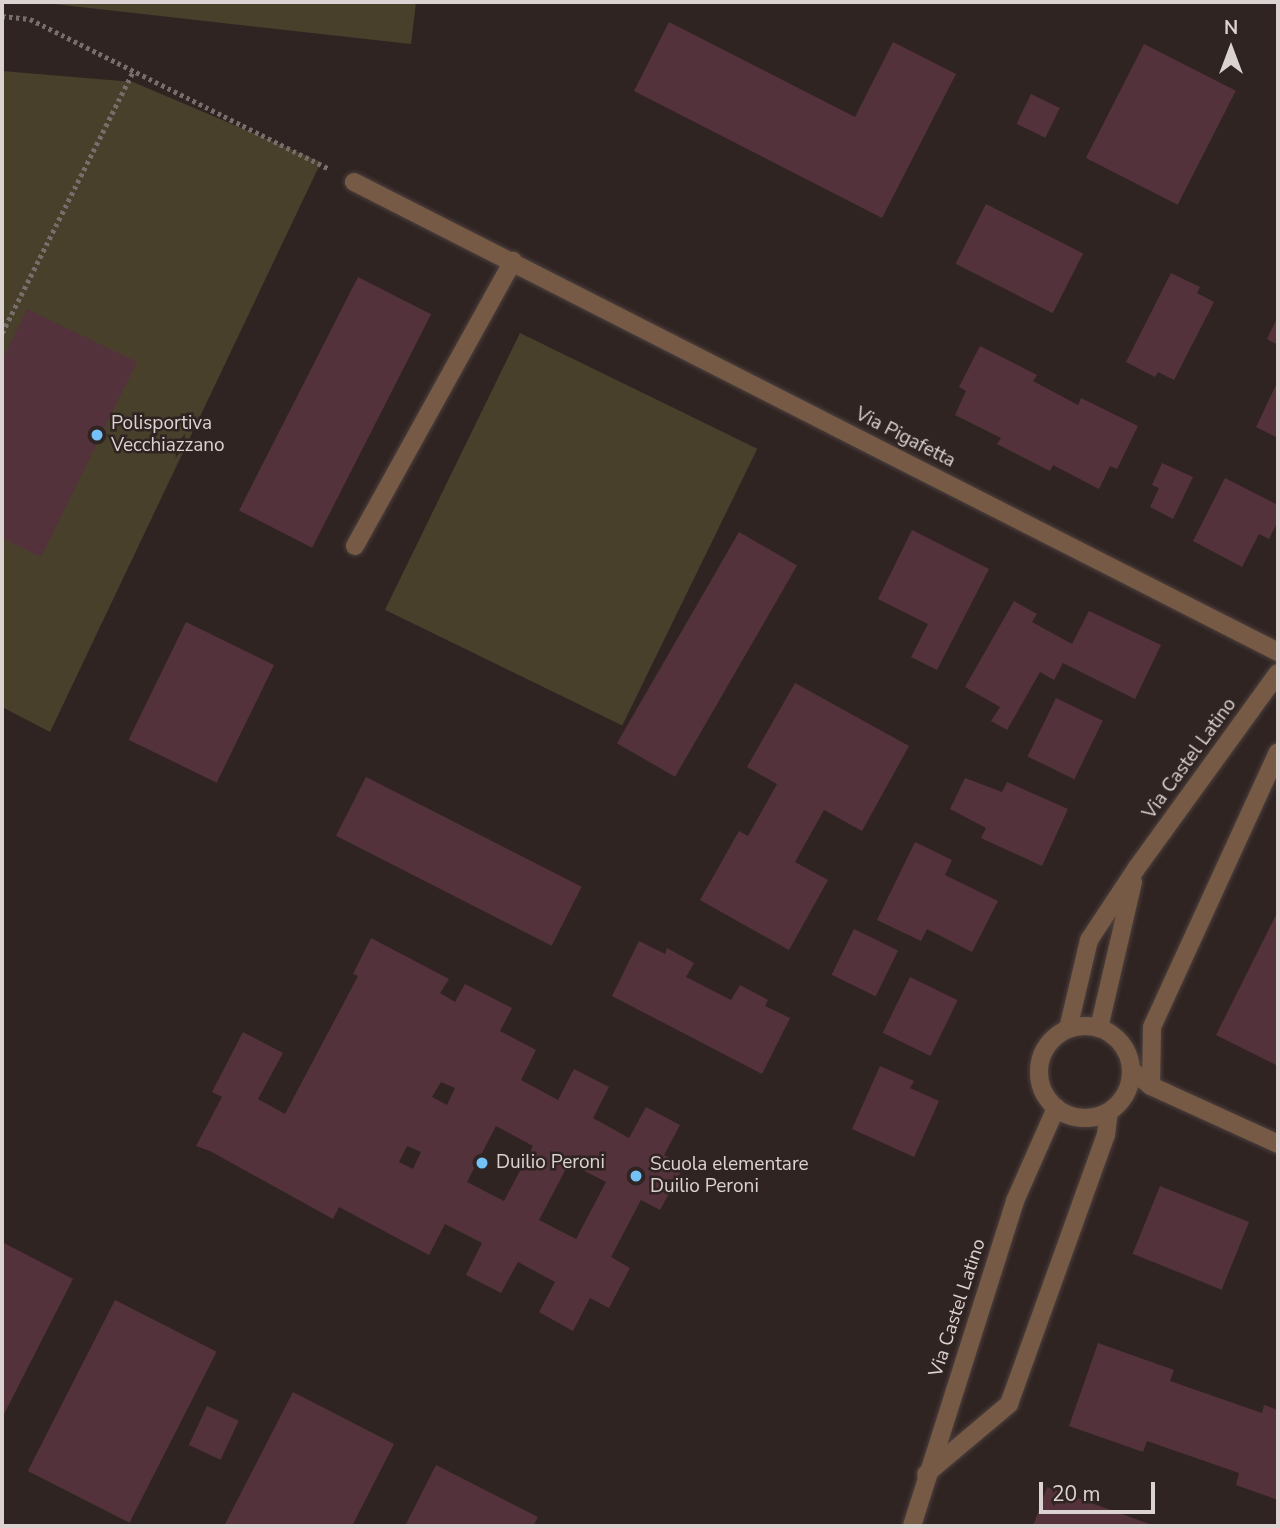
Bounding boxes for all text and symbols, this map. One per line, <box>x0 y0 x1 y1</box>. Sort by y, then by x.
north arrow <box>1196 14 1266 84</box>
text: N <box>1224 15 1238 41</box>
street label: Via Pigafetta <box>851 403 959 473</box>
place label: Polisportiva Vecchiazzano <box>111 413 225 457</box>
marker: Polisportiva Vecchiazzano <box>89 427 105 443</box>
street label: Via Castel Latino <box>1138 694 1242 824</box>
place label: Duilio Peroni <box>496 1152 605 1174</box>
place label: Scuola elementare Duilio Peroni <box>650 1154 809 1198</box>
marker: Duilio Peroni <box>474 1155 490 1171</box>
marker: Scuola elementare Duilio Peroni <box>628 1168 644 1184</box>
street label: Via Castel Latino <box>925 1236 991 1380</box>
scale bar <box>1042 1468 1158 1512</box>
text: 20 m <box>1052 1480 1101 1508</box>

